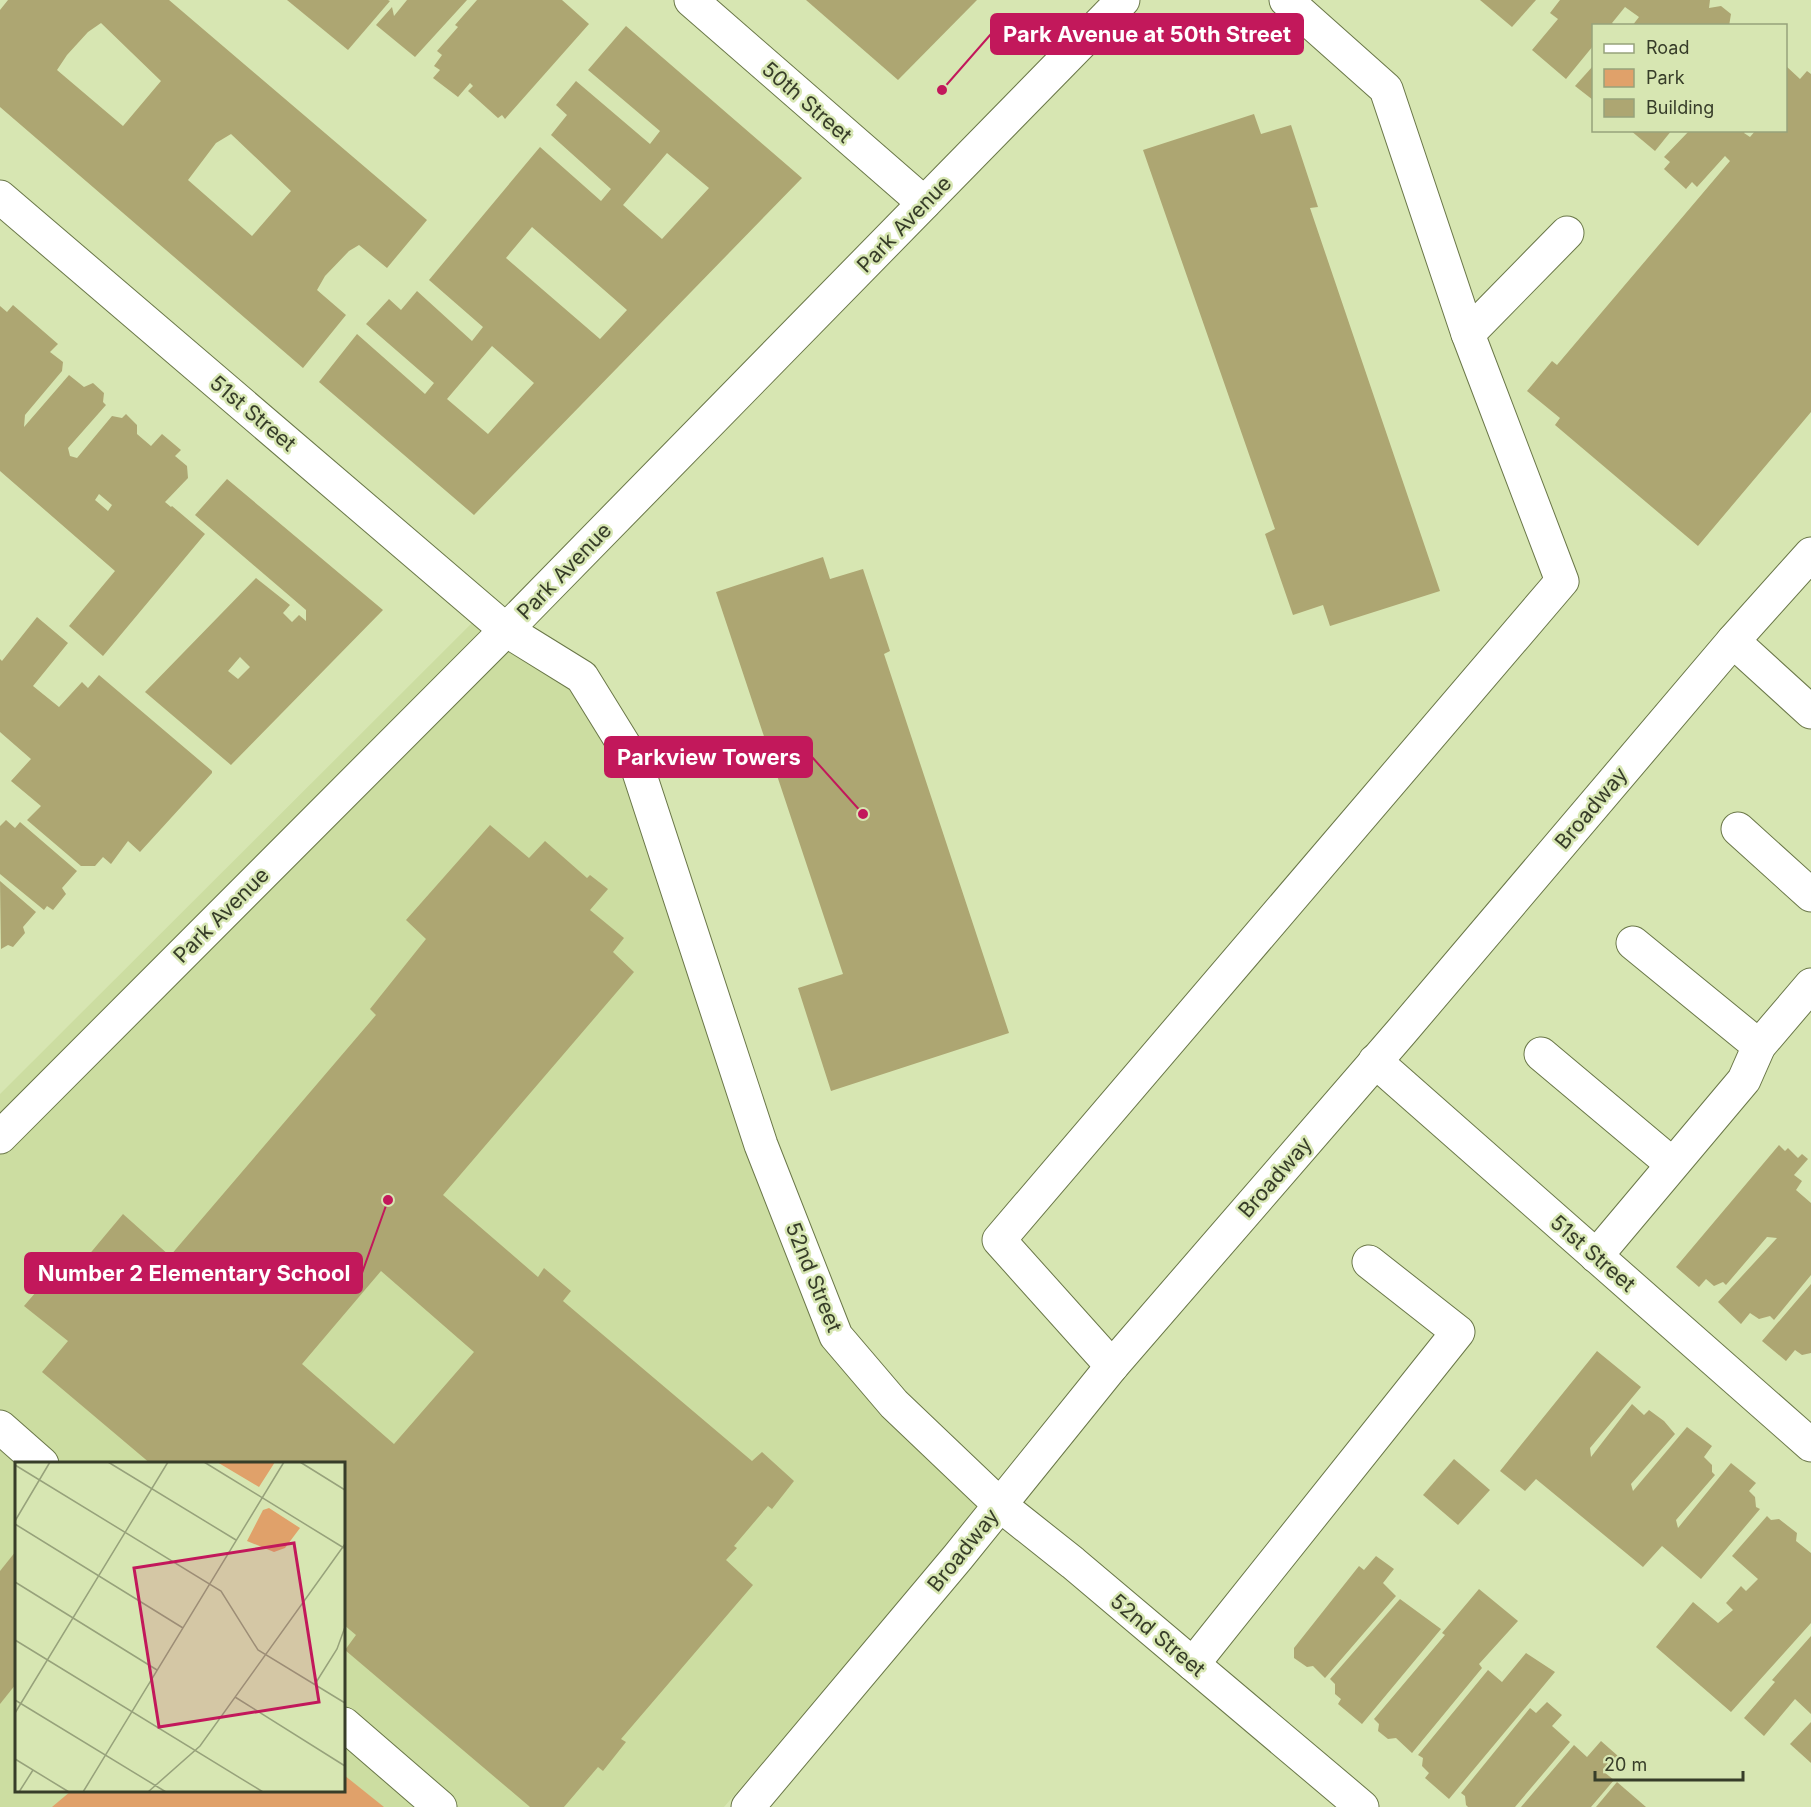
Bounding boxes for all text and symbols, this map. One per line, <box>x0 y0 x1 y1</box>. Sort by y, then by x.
callout: Park Avenue at 50th Street <box>991 14 1303 54</box>
text: Park Avenue at 50th Street <box>1003 21 1291 47</box>
legend <box>1592 24 1787 132</box>
text: Road <box>1646 37 1689 58</box>
street label: 50th Street <box>757 56 857 148</box>
text: Park <box>1646 67 1685 88</box>
text: Building <box>1646 97 1714 118</box>
street label: Park Avenue <box>852 170 956 278</box>
street label: 51st Street <box>205 370 301 456</box>
street label: Park Avenue <box>512 517 616 625</box>
callout: Parkview Towers <box>605 737 812 777</box>
text: Parkview Towers <box>617 744 801 770</box>
street label: Broadway <box>1550 762 1633 854</box>
street label: Park Avenue <box>168 862 274 968</box>
street label: Broadway <box>1233 1131 1317 1223</box>
street label: 51st Street <box>1545 1209 1641 1297</box>
street label: 52nd Street <box>781 1219 847 1336</box>
callout: Number 2 Elementary School <box>25 1253 362 1293</box>
text: Number 2 Elementary School <box>38 1260 350 1286</box>
inset map <box>15 1462 345 1792</box>
street label: Broadway <box>922 1503 1004 1596</box>
street label: 52nd Street <box>1106 1588 1211 1682</box>
scale bar <box>1595 1744 1744 1782</box>
text: 20 m <box>1604 1754 1647 1775</box>

